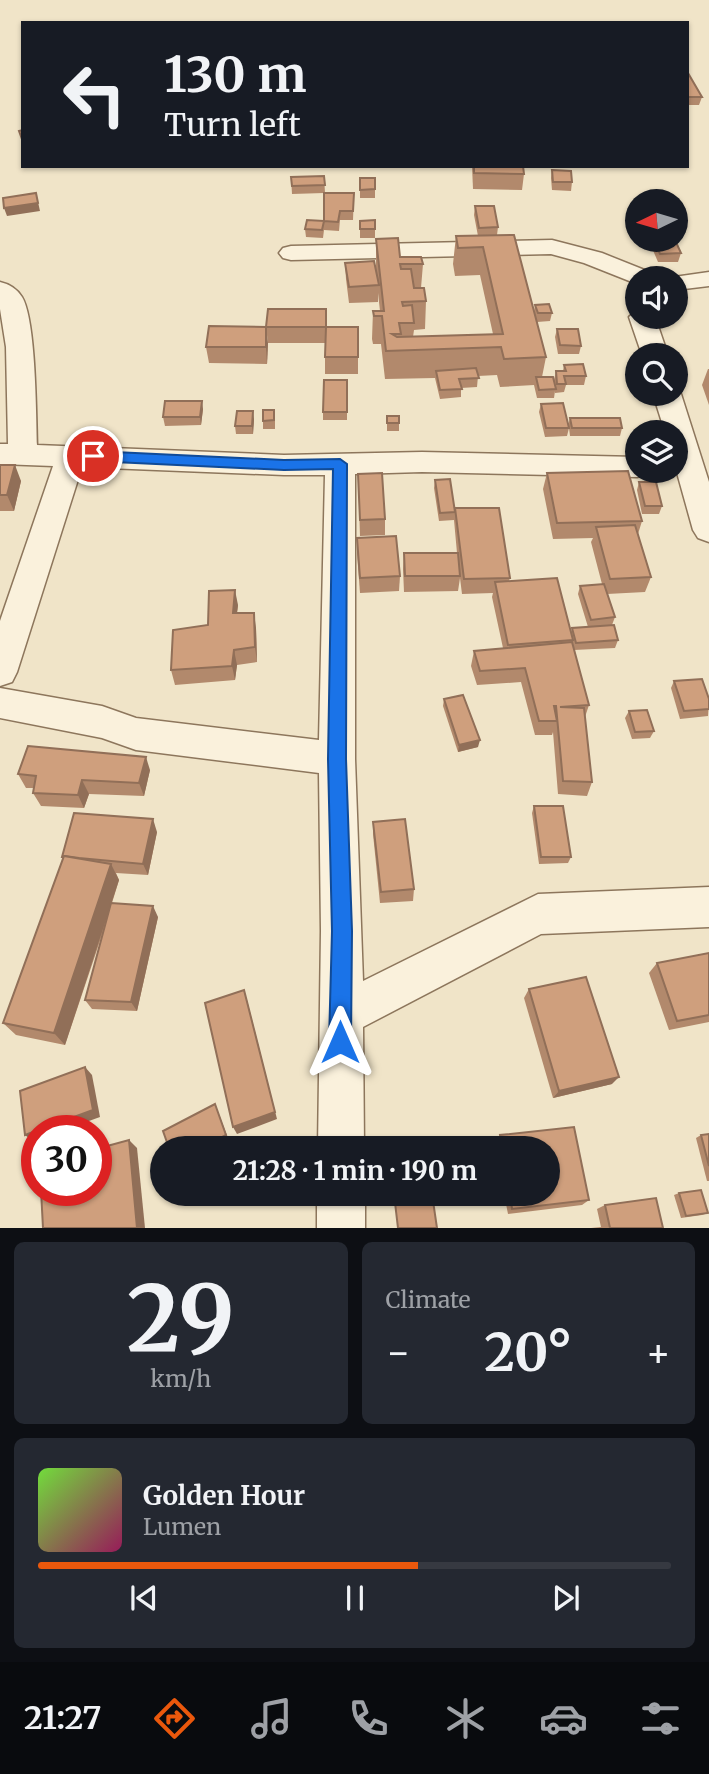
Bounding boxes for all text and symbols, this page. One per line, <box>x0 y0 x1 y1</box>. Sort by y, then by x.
text: 130 m <box>164 44 307 105</box>
icon: left <box>49 49 140 140</box>
text: Turn left <box>164 105 301 145</box>
north arrow <box>625 189 688 252</box>
map controls <box>625 189 688 483</box>
button: sound <box>625 266 688 329</box>
button: search <box>625 343 688 406</box>
button: layers <box>625 420 688 483</box>
pin <box>63 426 123 486</box>
icon: arrive <box>74 437 112 475</box>
position arrow <box>303 1005 377 1079</box>
speed limit sign: 30 <box>21 1115 112 1206</box>
text: 21:28 · 1 min · 190 m <box>233 1154 477 1187</box>
text: 29 <box>127 1261 235 1376</box>
text: Climate <box>386 1285 471 1314</box>
text: 20° <box>484 1320 572 1385</box>
text: − <box>386 1329 411 1376</box>
text: + <box>646 1329 671 1376</box>
text: km/h <box>150 1364 211 1393</box>
text: Golden Hour <box>143 1479 305 1512</box>
text: Lumen <box>143 1512 221 1541</box>
icon: previous <box>125 1579 163 1617</box>
icon: pause <box>336 1579 374 1617</box>
icon: next <box>547 1579 585 1617</box>
icon: directions <box>150 1694 199 1743</box>
icon: music <box>247 1694 296 1743</box>
icon: phone <box>344 1694 393 1743</box>
icon: climate <box>441 1694 490 1743</box>
icon: car <box>539 1694 588 1743</box>
icon: filters <box>636 1694 685 1743</box>
text: 21:27 <box>24 1698 101 1738</box>

